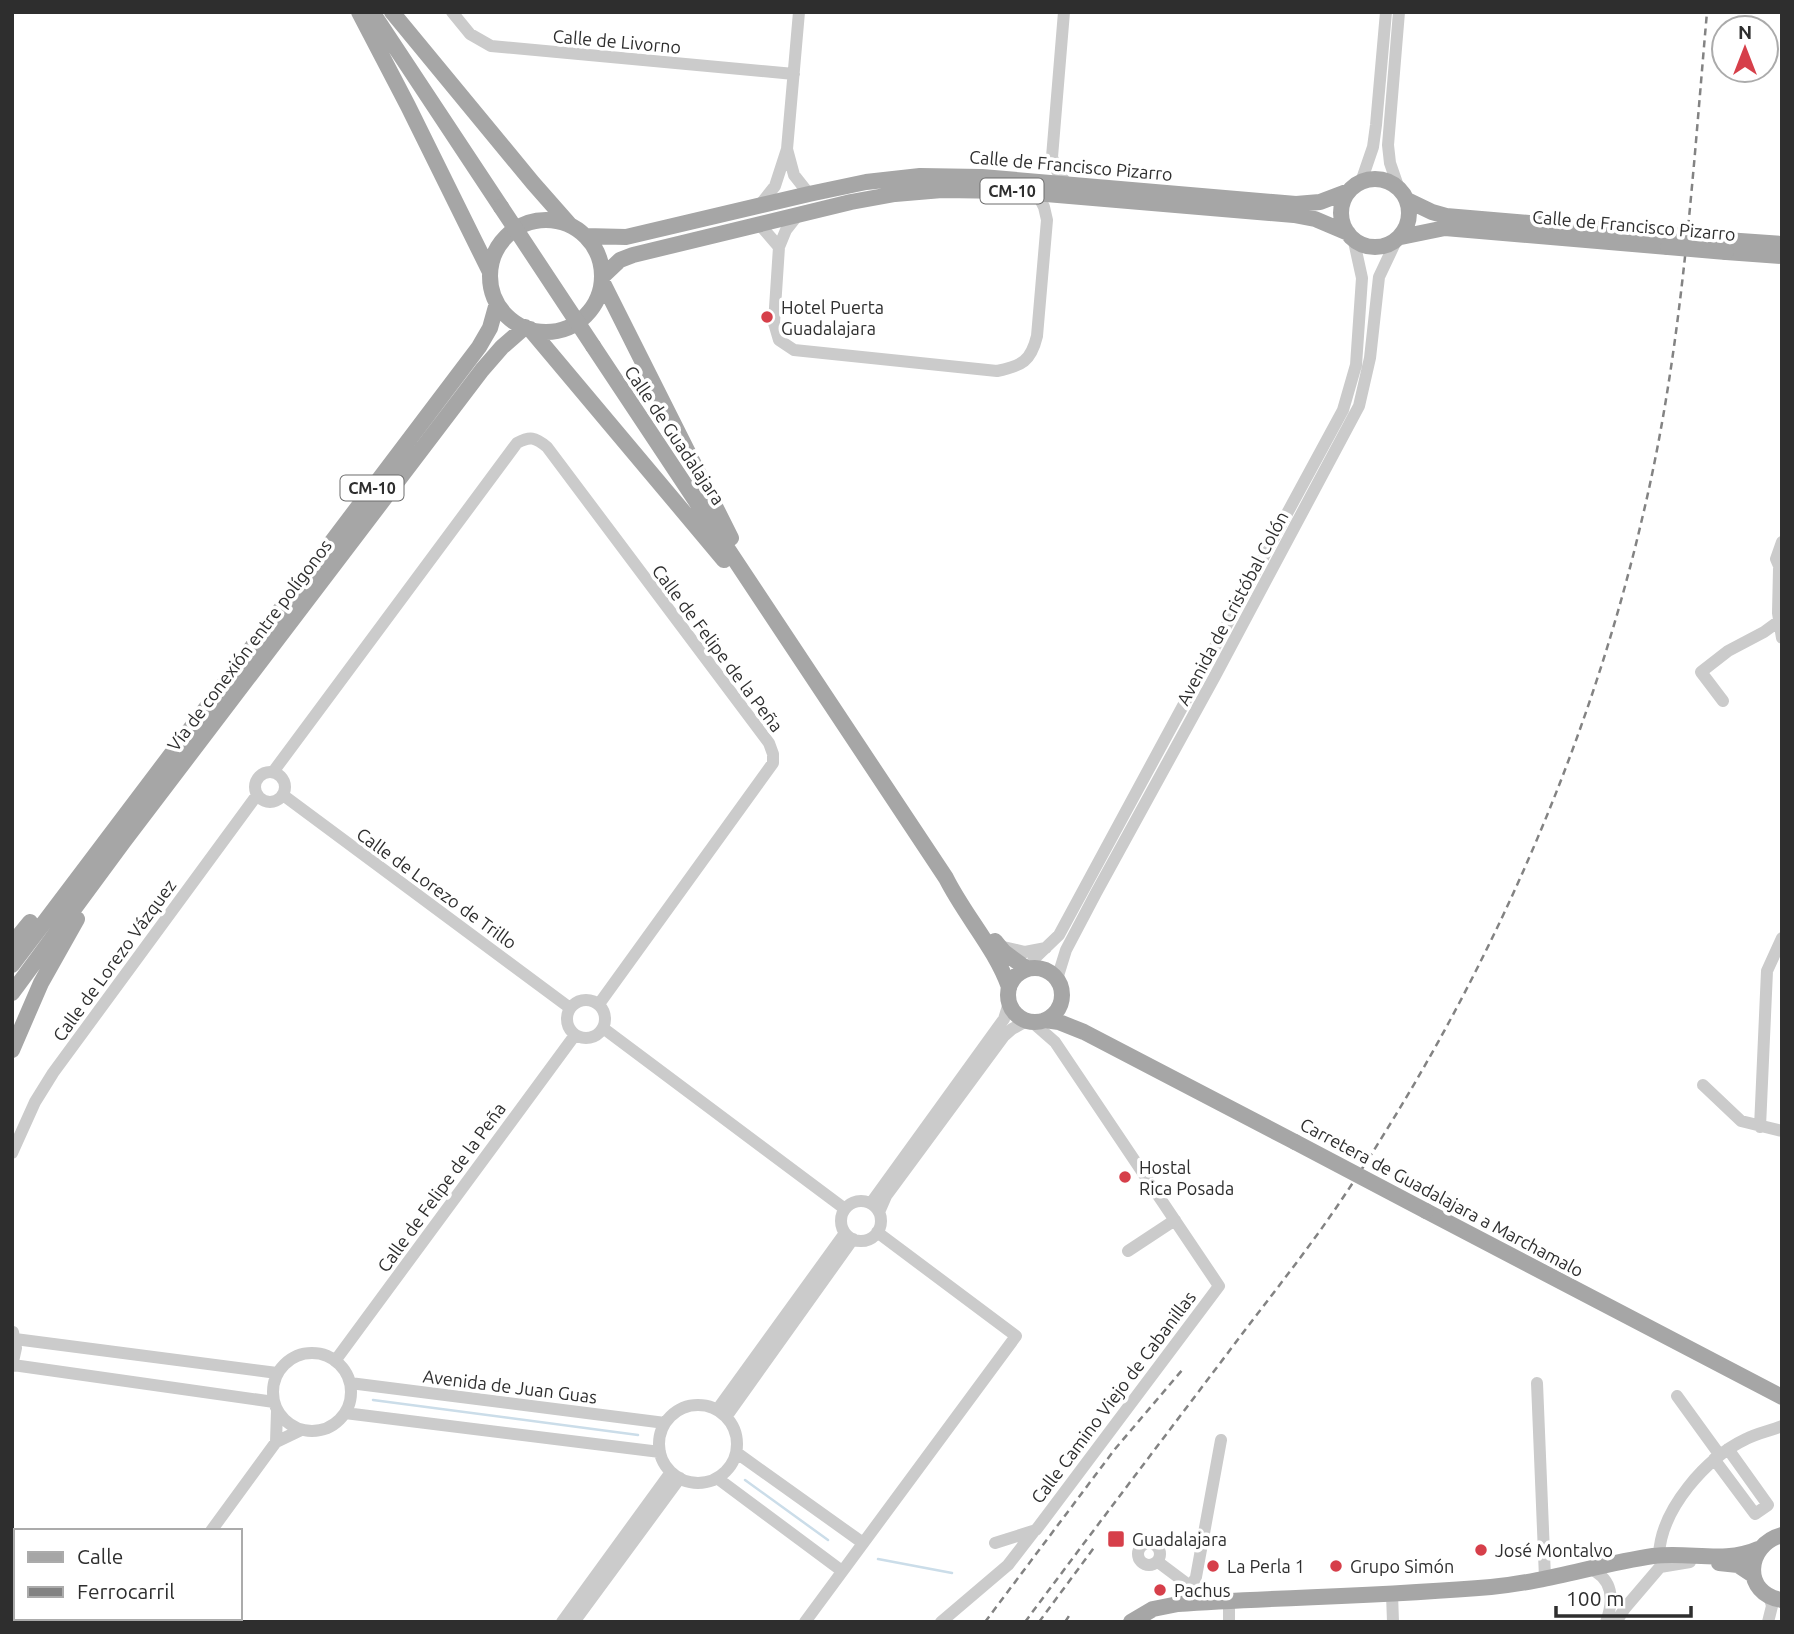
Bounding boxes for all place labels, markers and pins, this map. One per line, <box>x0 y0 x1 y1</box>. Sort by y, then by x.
place label: Hotel Puerta Guadalajara <box>781 297 884 338</box>
marker: Hotel Puerta Guadalajara <box>759 309 775 325</box>
place label: Hostal Rica Posada <box>1139 1157 1234 1198</box>
marker: Hostal Rica Posada <box>1117 1169 1133 1185</box>
marker: Guadalajara <box>1106 1529 1126 1549</box>
place label: Guadalajara <box>1132 1529 1227 1549</box>
place label: José Montalvo <box>1495 1540 1613 1560</box>
marker: José Montalvo <box>1473 1542 1489 1558</box>
place label: La Perla 1 <box>1227 1556 1305 1576</box>
place label: Grupo Simón <box>1350 1556 1454 1576</box>
marker: La Perla 1 <box>1205 1558 1221 1574</box>
marker: Grupo Simón <box>1328 1558 1344 1574</box>
place label: Pachus <box>1174 1580 1231 1600</box>
marker: Pachus <box>1152 1582 1168 1598</box>

